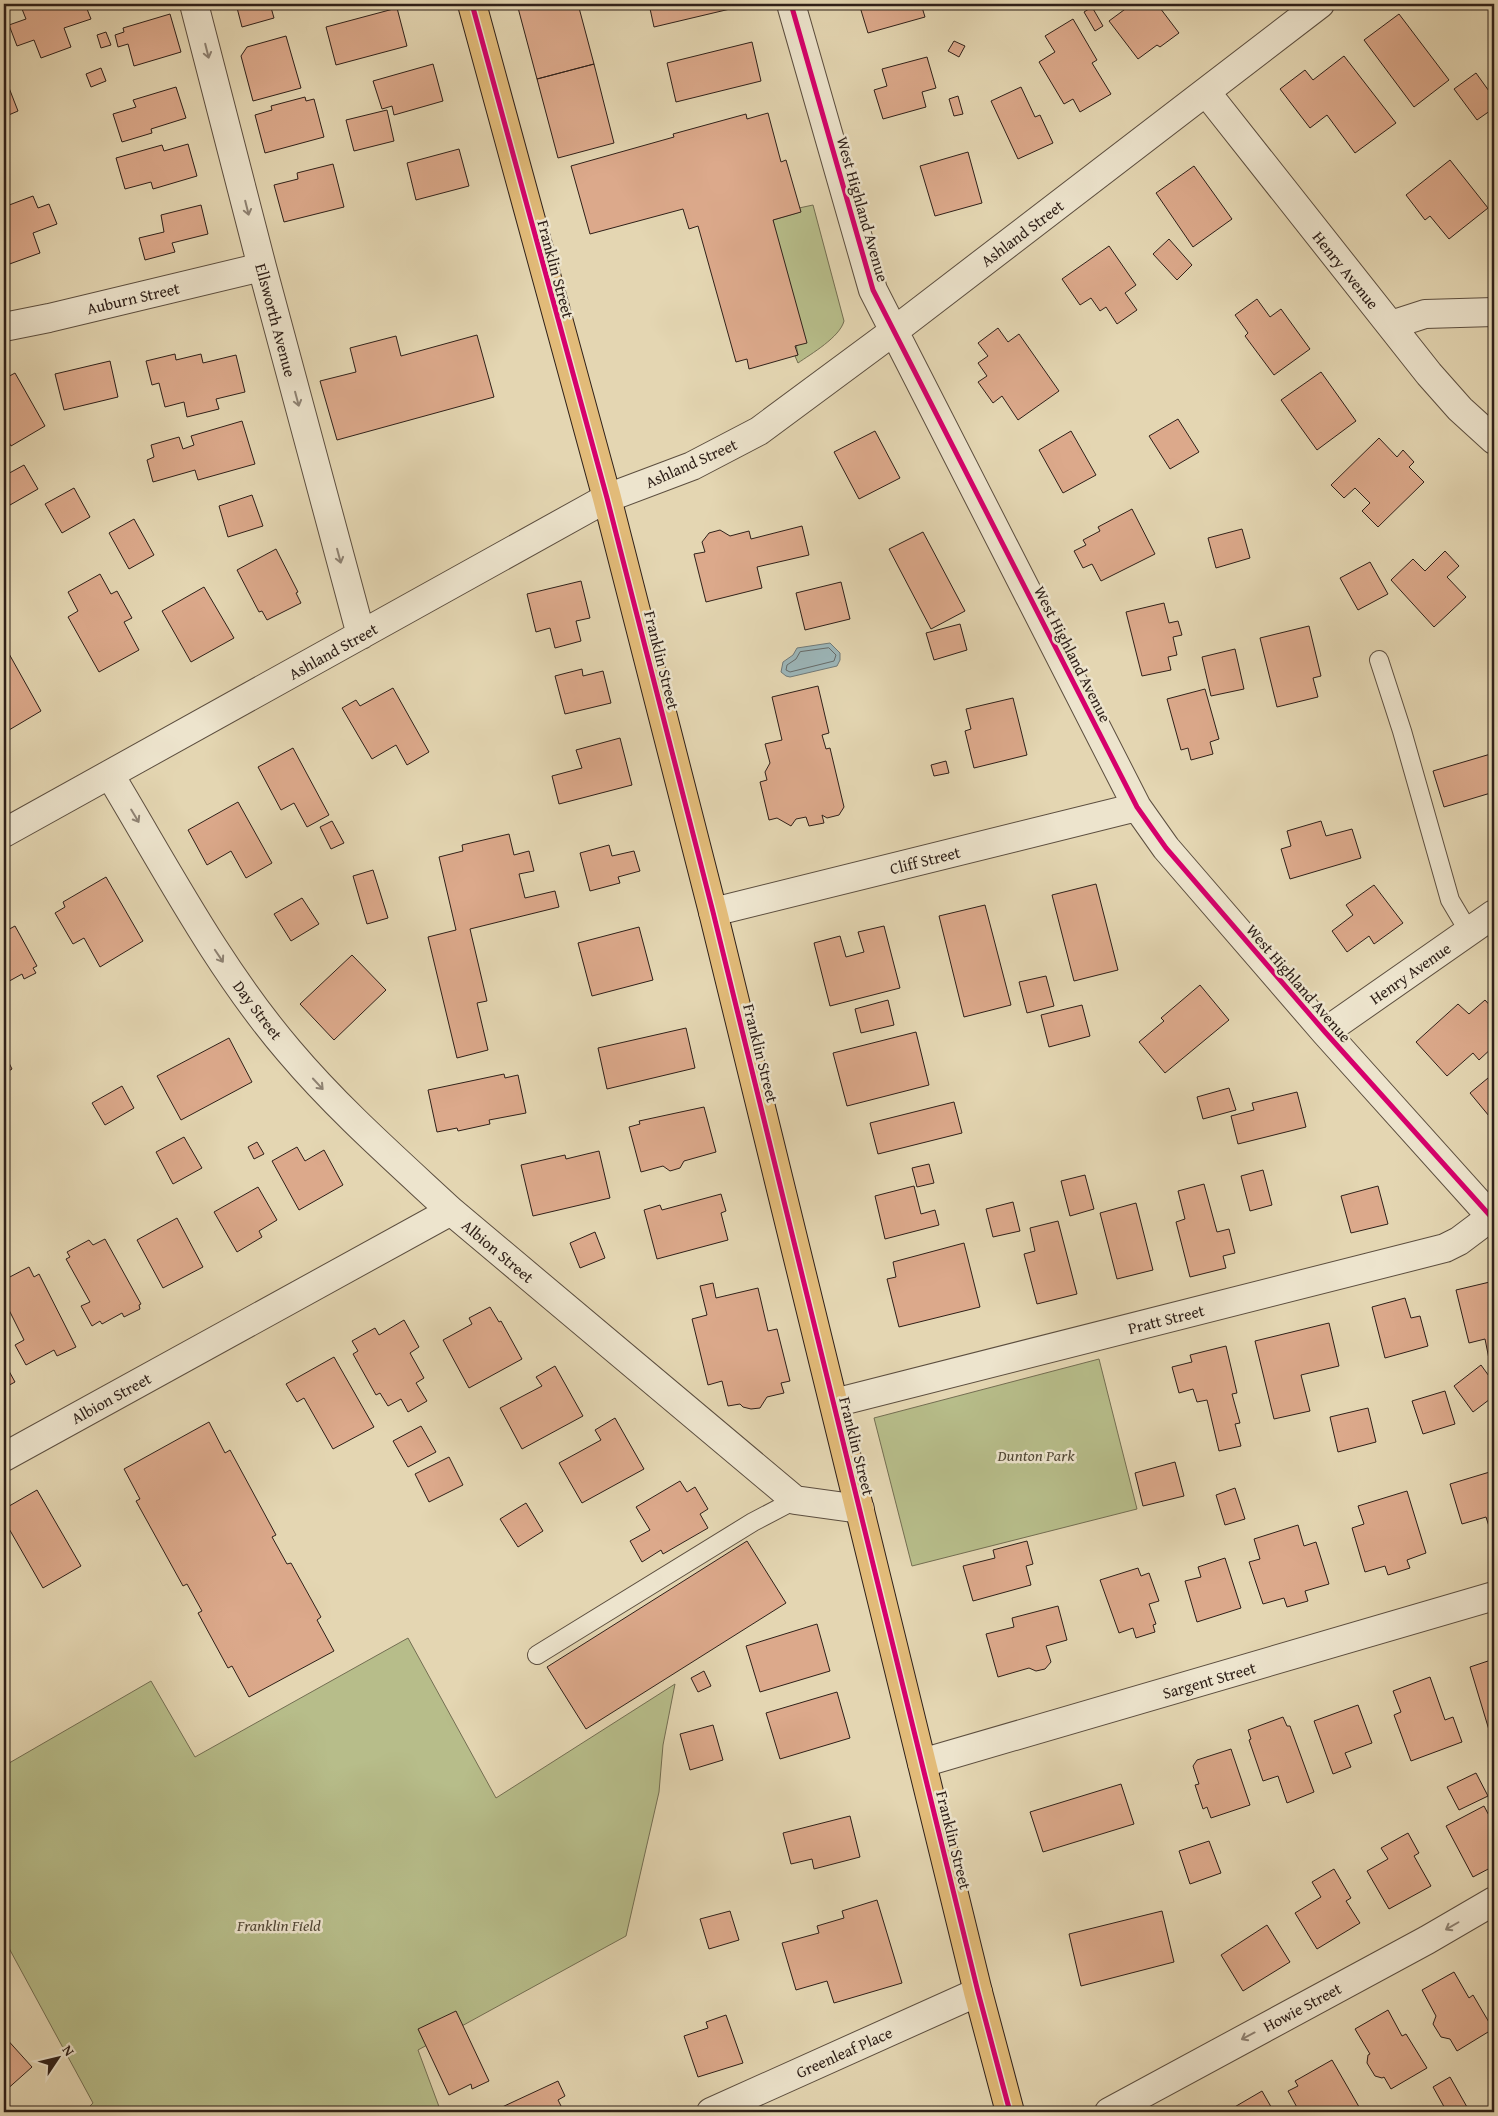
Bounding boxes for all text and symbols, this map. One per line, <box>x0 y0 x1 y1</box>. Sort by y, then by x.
one-way arrow <box>202 42 212 58</box>
street label: West Highland Avenue <box>831 133 895 285</box>
street label: Ashland Street <box>975 194 1069 272</box>
one-way arrow <box>243 200 252 216</box>
street label: Franklin Street <box>531 217 581 321</box>
street label: Henry Avenue <box>1307 226 1385 314</box>
street label: Ellsworth Avenue <box>249 261 303 379</box>
street label: Auburn Street <box>84 276 182 320</box>
one-way arrow <box>293 391 303 407</box>
street label: Ashland Street <box>641 432 741 494</box>
one-way arrow <box>335 548 345 564</box>
street label: West Highland Avenue <box>1028 582 1118 726</box>
street label: Franklin Street <box>638 608 686 712</box>
street label: Ashland Street <box>284 616 382 685</box>
one-way arrow <box>131 809 141 823</box>
street label: Cliff Street <box>887 840 963 880</box>
street label: West Highland Avenue <box>1241 918 1357 1048</box>
street label: Henry Avenue <box>1364 936 1456 1010</box>
one-way arrow <box>214 948 224 962</box>
street label: Day Street <box>228 975 289 1045</box>
street label: Franklin Street <box>737 1001 785 1105</box>
one-way arrow <box>312 1077 324 1090</box>
street label: Albion Street <box>457 1213 540 1289</box>
street label: Pratt Street <box>1125 1298 1207 1340</box>
street label: Albion Street <box>67 1366 156 1430</box>
street label: Franklin Street <box>833 1394 881 1498</box>
park label: Dunton Park <box>997 1443 1075 1467</box>
street label: Sargent Street <box>1160 1655 1259 1705</box>
street label: Franklin Street <box>930 1788 978 1892</box>
park label: Franklin Field <box>236 1913 321 1937</box>
one-way arrow <box>1446 1921 1460 1931</box>
street label: Howie Street <box>1258 1976 1346 2038</box>
street label: Greenleaf Place <box>792 2020 896 2084</box>
one-way arrow <box>1241 2032 1256 2042</box>
north arrow <box>32 2034 82 2084</box>
text: N <box>58 2041 80 2061</box>

